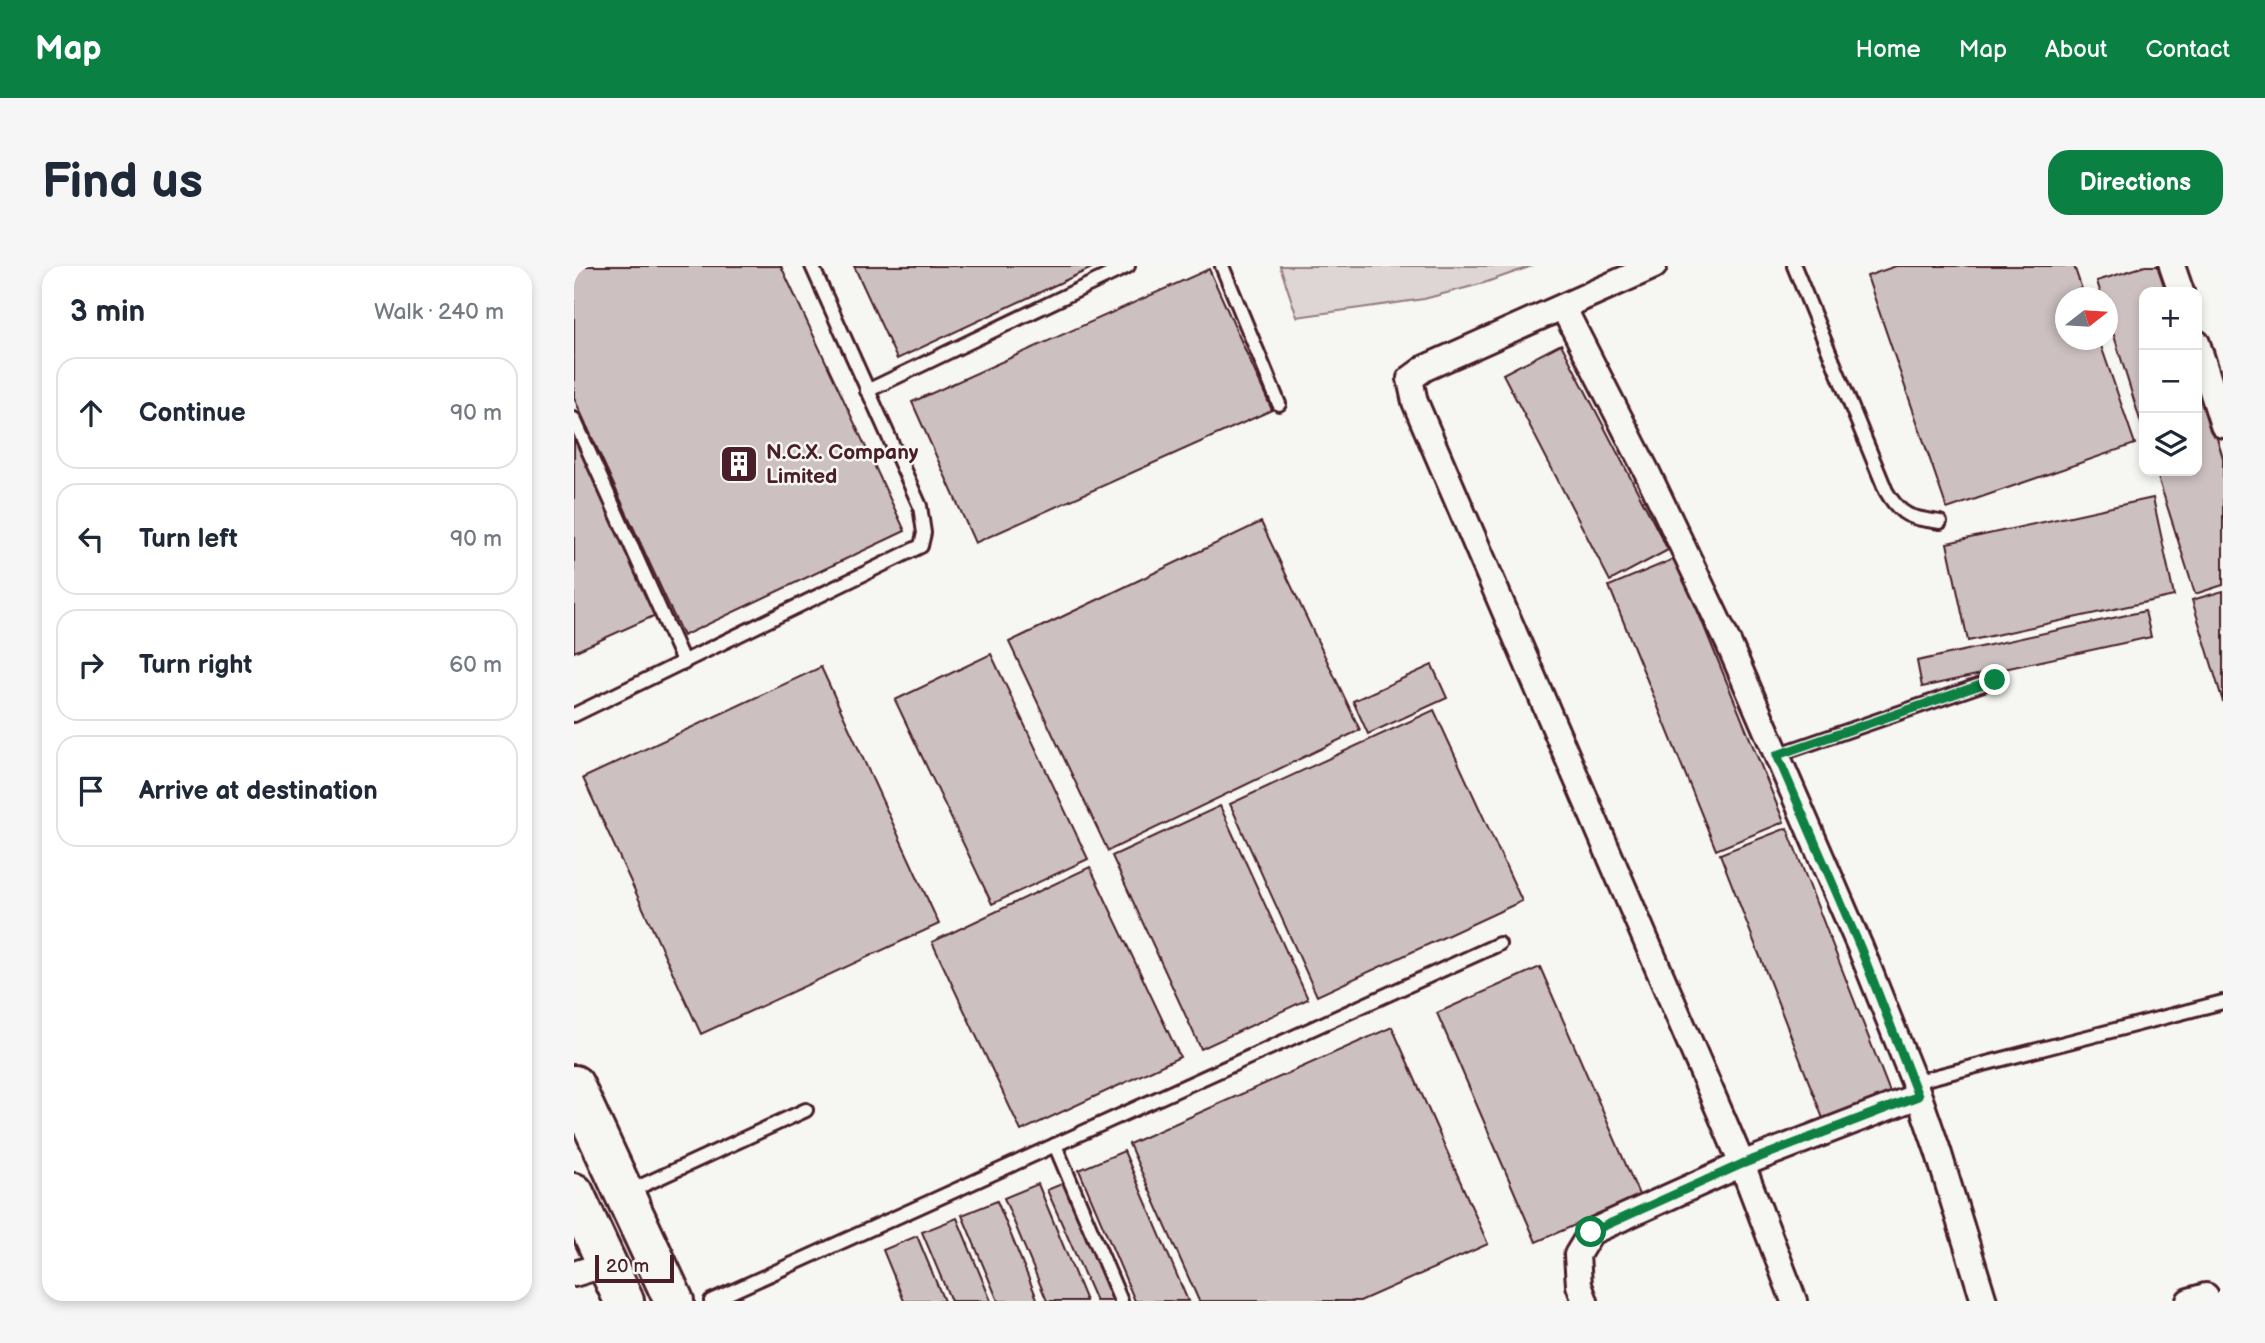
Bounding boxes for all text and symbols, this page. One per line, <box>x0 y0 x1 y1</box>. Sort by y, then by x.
text: Map <box>35 29 101 69</box>
text: Home <box>1856 35 1921 64</box>
text: Map <box>1959 35 2007 64</box>
text: About <box>2045 35 2107 64</box>
text: Contact <box>2145 35 2230 64</box>
button: Directions <box>2048 150 2223 215</box>
text: Find us <box>42 153 203 212</box>
north arrow <box>2055 287 2118 350</box>
map controls <box>2139 287 2202 476</box>
button: + <box>2139 287 2202 350</box>
text: 3 min <box>70 294 145 330</box>
text: Walk · 240 m <box>374 298 504 326</box>
button: − <box>2139 350 2202 413</box>
icon: ahead <box>72 394 110 432</box>
text: Continue <box>139 398 246 429</box>
text: 90 m <box>450 399 502 427</box>
button: layers <box>2139 413 2202 476</box>
place label: N.C.X. Company Limited <box>766 440 919 489</box>
building icon: N.C.X. Company Limited <box>718 443 760 485</box>
icon: left <box>72 520 110 558</box>
text: Turn left <box>139 524 238 555</box>
text: 90 m <box>450 525 502 553</box>
icon: right <box>72 646 110 684</box>
text: Turn right <box>139 650 252 681</box>
text: 60 m <box>449 651 502 679</box>
route end <box>1979 664 2010 695</box>
icon: arrive <box>72 772 110 810</box>
text: Arrive at destination <box>139 776 378 807</box>
route start <box>1575 1216 1606 1247</box>
scale bar <box>595 1252 674 1284</box>
text: 20 m <box>606 1255 649 1278</box>

